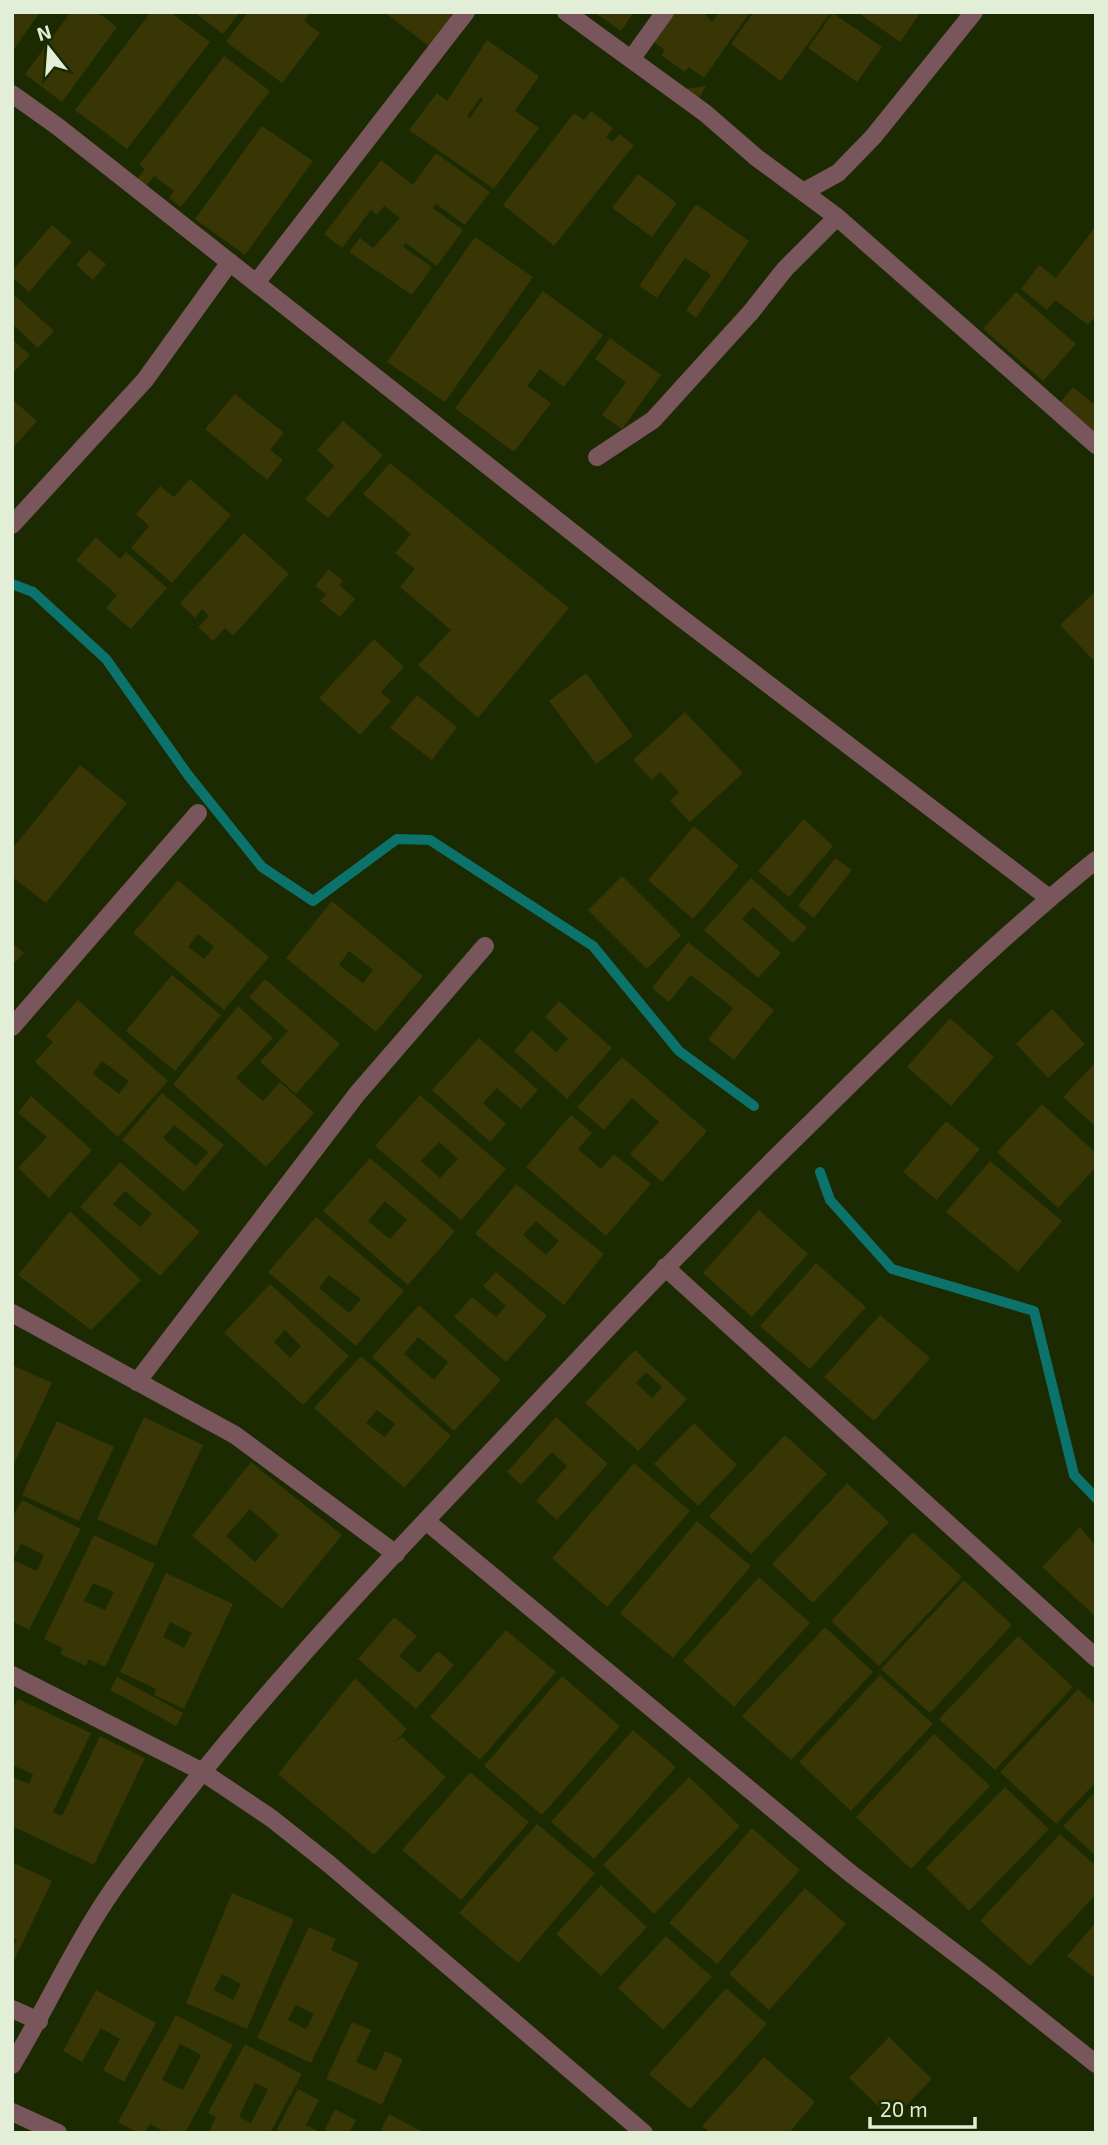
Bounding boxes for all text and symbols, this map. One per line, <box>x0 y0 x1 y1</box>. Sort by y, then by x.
north arrow <box>14 14 84 84</box>
text: N <box>34 19 54 45</box>
scale bar <box>870 2086 975 2130</box>
text: 20 m <box>880 2096 928 2121</box>

